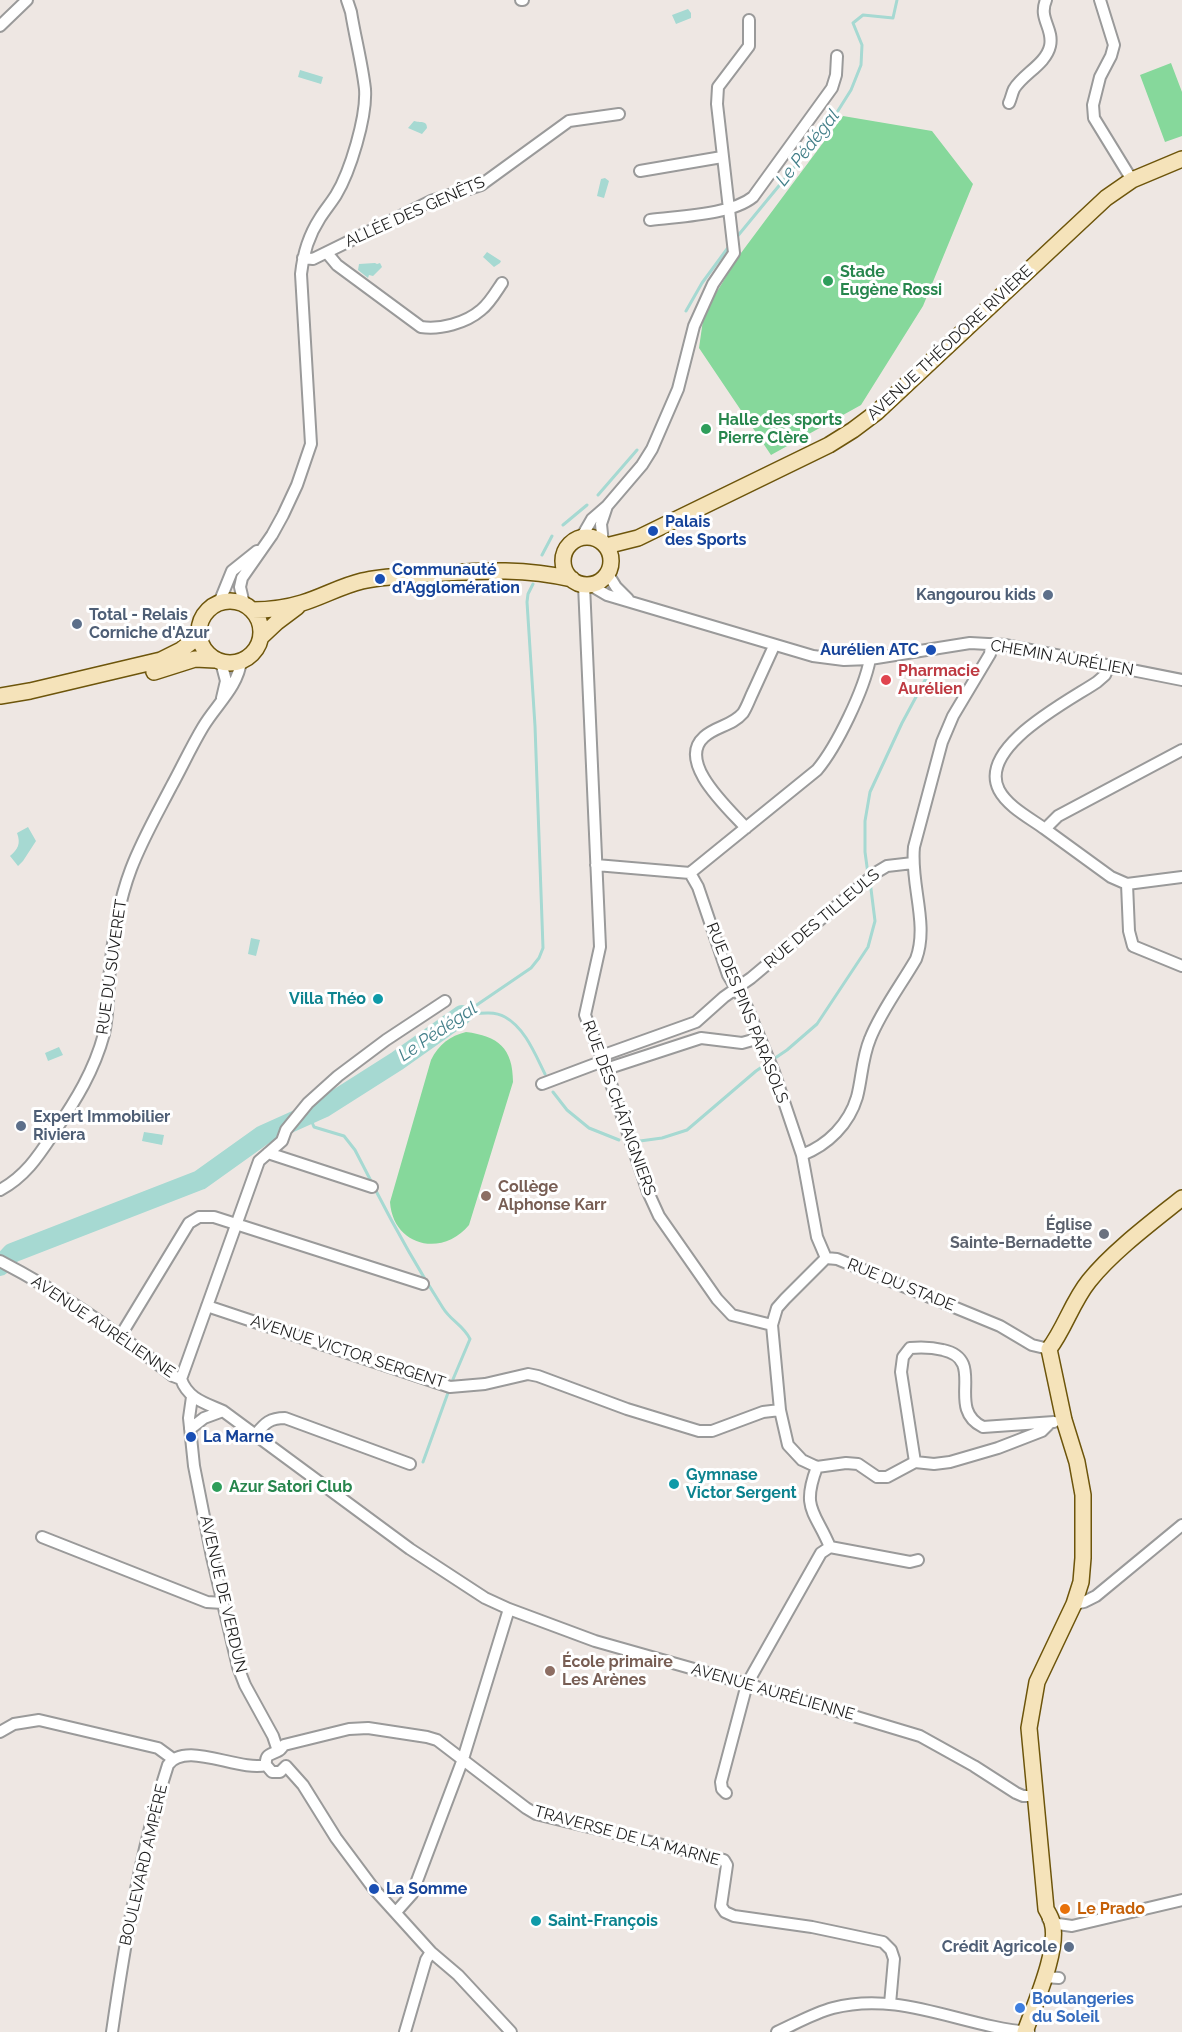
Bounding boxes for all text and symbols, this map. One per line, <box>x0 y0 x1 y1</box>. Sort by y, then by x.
water label: Le Pédégal <box>772 106 844 190</box>
street label: ALLÉE DES GENÊTS <box>342 173 488 251</box>
street label: AVENUE THÉODORE RIVIÈRE <box>863 261 1037 425</box>
place label: Stade Eugène Rossi <box>840 262 942 300</box>
marker: Stade Eugène Rossi <box>821 274 835 288</box>
place label: Halle des sports Pierre Clère <box>718 410 842 448</box>
marker: Halle des sports Pierre Clère <box>699 422 713 436</box>
place label: Palais des Sports <box>665 512 746 550</box>
marker: Palais des Sports <box>646 524 660 538</box>
place label: Communauté d'Agglomération <box>392 560 520 598</box>
marker: Communauté d'Agglomération <box>373 572 387 586</box>
place label: Kangourou kids <box>916 585 1036 605</box>
marker: Kangourou kids <box>1041 588 1055 602</box>
place label: Total - Relais Corniche d'Azur <box>89 605 209 643</box>
marker: Total - Relais Corniche d'Azur <box>70 617 84 631</box>
street label: CHEMIN AURÉLIEN <box>989 636 1135 680</box>
place label: Aurélien ATC <box>820 640 919 660</box>
marker: Aurélien ATC <box>924 643 938 657</box>
place label: Pharmacie Aurélien <box>898 661 980 699</box>
marker: Pharmacie Aurélien <box>879 673 893 687</box>
street label: RUE DES TILLEULS <box>760 865 884 973</box>
street label: RUE DU SUVERET <box>93 898 131 1036</box>
street label: RUE DES PINS PARASOLS <box>702 920 792 1106</box>
place label: Villa Théo <box>289 989 366 1009</box>
marker: Villa Théo <box>371 992 385 1006</box>
water label: Le Pédégal <box>394 998 482 1066</box>
street label: RUE DES CHÂTAIGNIERS <box>578 1018 660 1198</box>
place label: Expert Immobilier Riviera <box>33 1107 170 1145</box>
marker: Expert Immobilier Riviera <box>14 1119 28 1133</box>
place label: Collège Alphonse Karr <box>498 1177 606 1215</box>
marker: Collège Alphonse Karr <box>479 1189 493 1203</box>
place label: Église Sainte-Bernadette <box>950 1215 1092 1253</box>
marker: Église Sainte-Bernadette <box>1097 1227 1111 1241</box>
street label: RUE DU STADE <box>844 1255 958 1315</box>
street label: AVENUE AURÉLIENNE <box>28 1272 178 1382</box>
street label: AVENUE VICTOR SERGENT <box>248 1311 448 1393</box>
place label: La Marne <box>203 1427 274 1447</box>
marker: La Marne <box>184 1430 198 1444</box>
place label: Gymnase Victor Sergent <box>686 1465 797 1503</box>
place label: Azur Satori Club <box>229 1477 352 1497</box>
marker: Gymnase Victor Sergent <box>667 1477 681 1491</box>
marker: Azur Satori Club <box>210 1480 224 1494</box>
street label: AVENUE DE VERDUN <box>196 1513 250 1675</box>
place label: École primaire Les Arènes <box>562 1652 673 1690</box>
street label: AVENUE AURÉLIENNE <box>689 1660 857 1724</box>
marker: École primaire Les Arènes <box>543 1664 557 1678</box>
street label: BOULEVARD AMPÈRE <box>116 1782 172 1948</box>
street label: TRAVERSE DE LA MARNE <box>532 1802 722 1870</box>
place label: La Somme <box>386 1879 467 1899</box>
marker: La Somme <box>367 1882 381 1896</box>
place label: Le Prado <box>1077 1899 1145 1919</box>
marker: Le Prado <box>1058 1902 1072 1916</box>
place label: Saint-François <box>548 1911 658 1931</box>
marker: Saint-François <box>529 1914 543 1928</box>
place label: Crédit Agricole <box>942 1937 1057 1957</box>
marker: Crédit Agricole <box>1062 1940 1076 1954</box>
place label: Boulangeries du Soleil <box>1032 1989 1134 2027</box>
marker: Boulangeries du Soleil <box>1013 2001 1027 2015</box>

